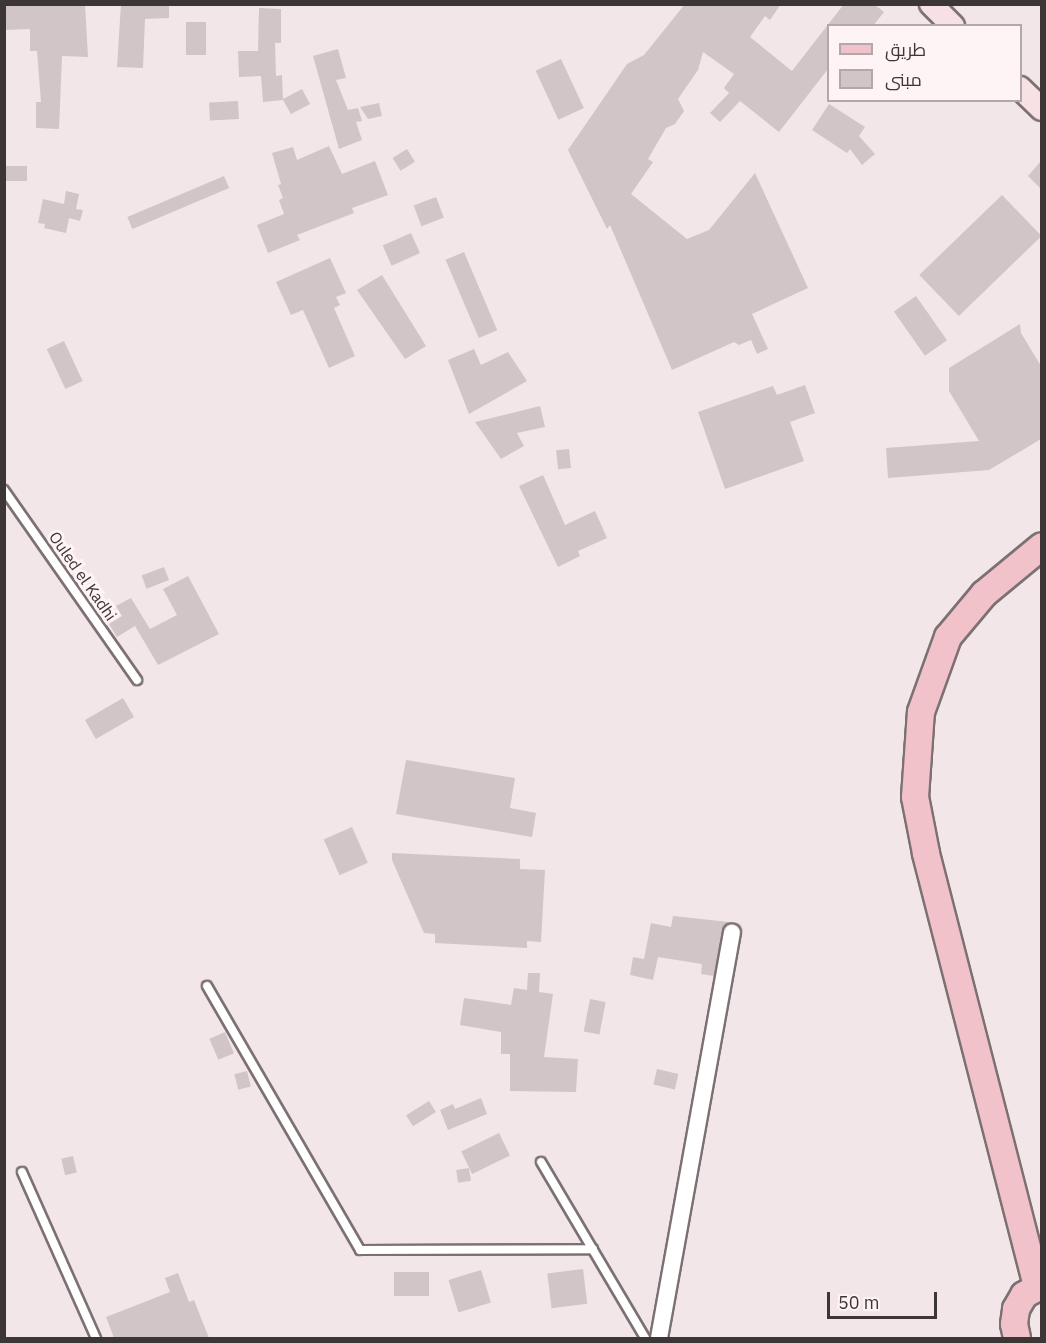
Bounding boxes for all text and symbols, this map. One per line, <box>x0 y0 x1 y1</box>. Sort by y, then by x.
legend <box>827 24 1022 102</box>
text: طريق <box>885 38 926 61</box>
text: مبنى <box>885 68 922 91</box>
street label: Ouled el Kadhi <box>45 528 121 624</box>
scale bar <box>830 1280 940 1318</box>
text: 50 m <box>838 1291 880 1314</box>

